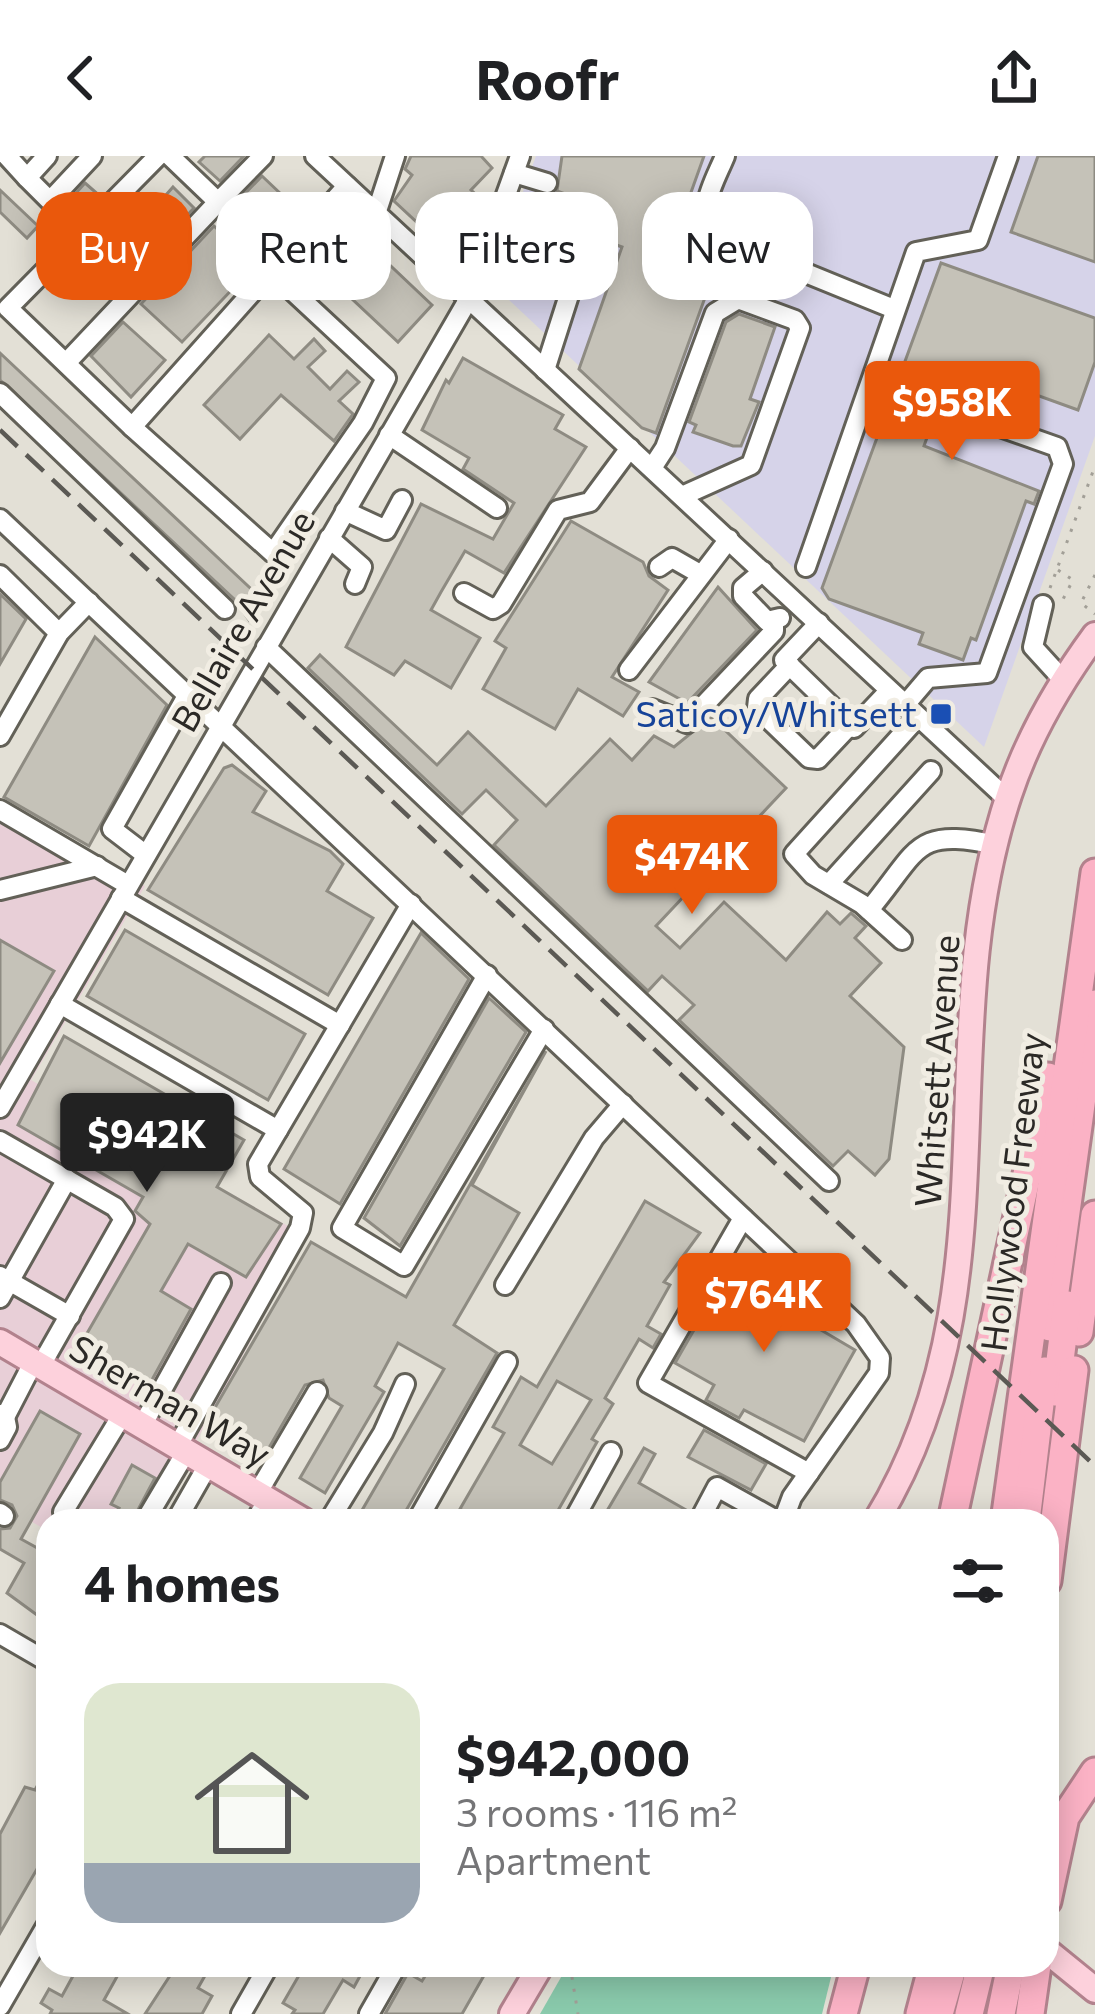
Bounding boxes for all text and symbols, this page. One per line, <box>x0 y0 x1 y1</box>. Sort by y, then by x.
icon: back <box>48 45 114 111</box>
text: Roofr <box>475 45 620 111</box>
icon: share <box>981 45 1047 111</box>
chip: Buy <box>36 192 192 300</box>
chip: Rent <box>216 192 391 300</box>
chip: Filters <box>415 192 618 300</box>
chip: New <box>642 192 813 300</box>
pin: $958K <box>868 361 1036 463</box>
text: $958K <box>892 376 1012 424</box>
street label: Bellaire Avenue <box>160 502 322 738</box>
place label: Saticoy/Whitsett <box>636 690 917 734</box>
marker: Saticoy/Whitsett <box>928 701 954 727</box>
pin: $474K <box>608 815 776 917</box>
text: $474K <box>634 830 750 878</box>
street label: Whitsett Avenue <box>904 933 966 1209</box>
street label: Hollywood Freeway <box>970 1030 1052 1354</box>
pin: $942K <box>63 1093 231 1195</box>
text: $942K <box>87 1108 207 1156</box>
pin: $764K <box>680 1253 848 1355</box>
text: $764K <box>705 1268 823 1316</box>
street label: Sherman Way <box>63 1324 279 1475</box>
icon: filters <box>945 1548 1011 1614</box>
text: 4 homes <box>84 1550 280 1613</box>
text: $942,000 <box>456 1724 690 1787</box>
icon: home <box>180 1731 324 1875</box>
text: 3 rooms · 116 m² <box>456 1787 737 1835</box>
text: Apartment <box>456 1835 651 1883</box>

